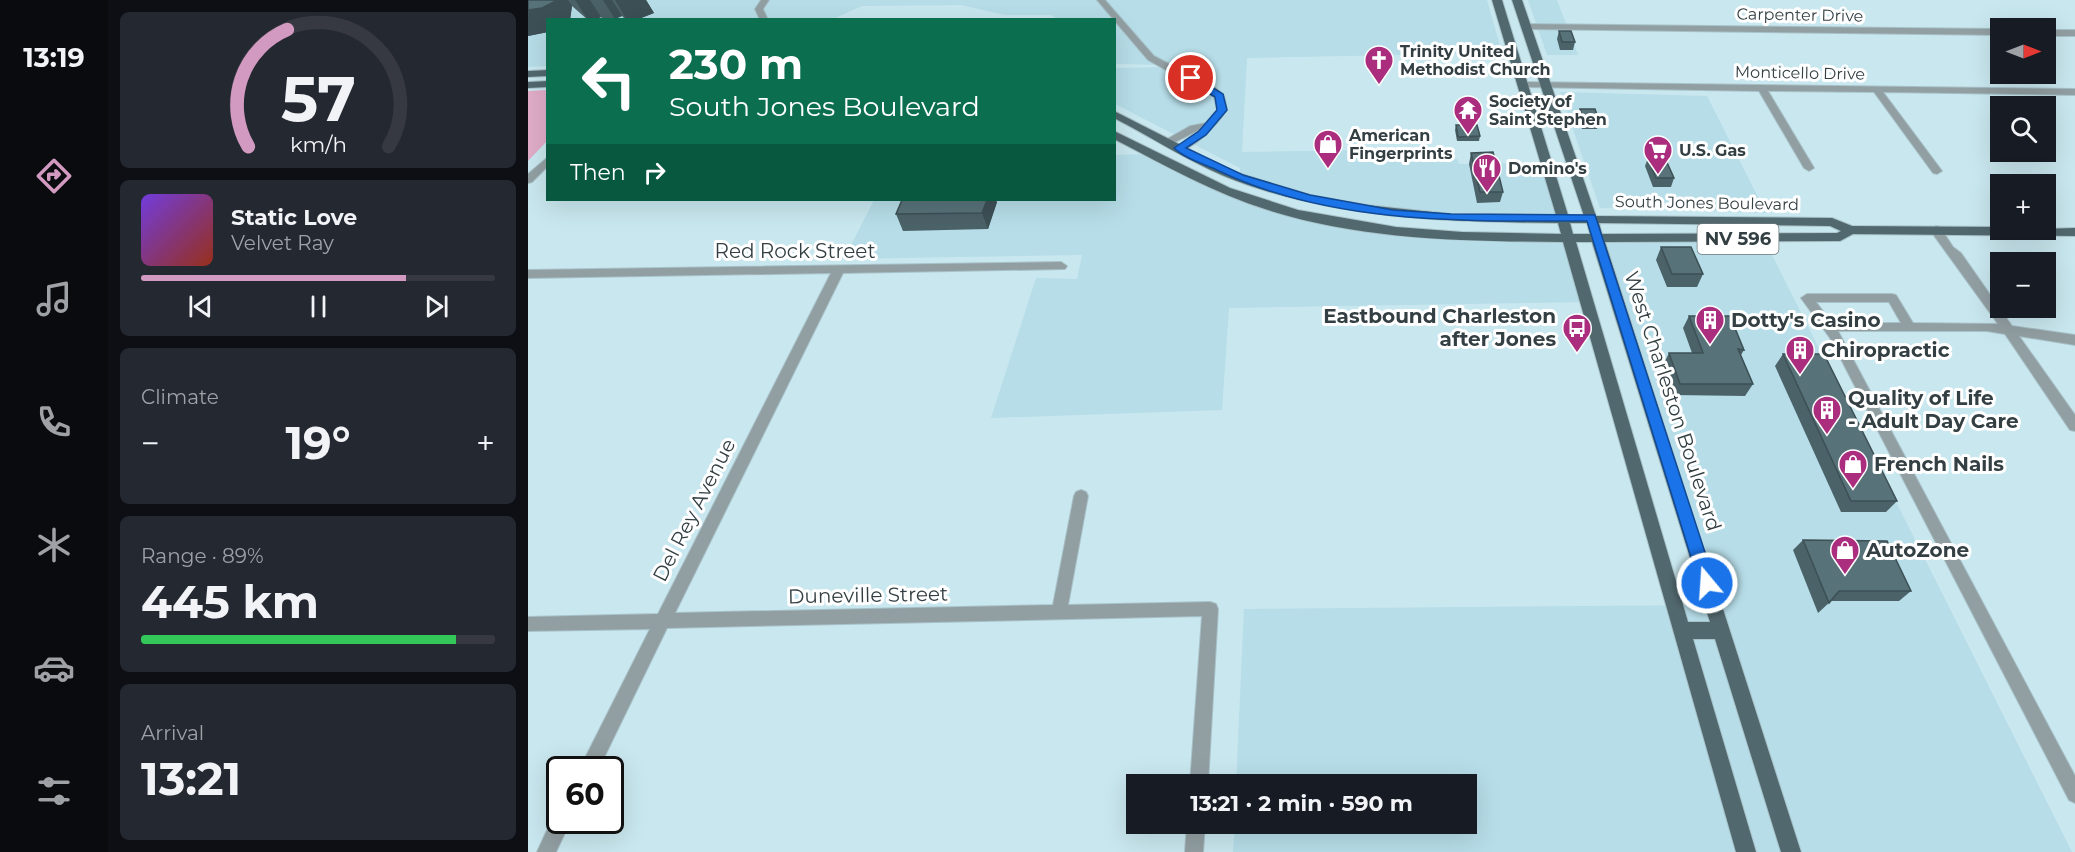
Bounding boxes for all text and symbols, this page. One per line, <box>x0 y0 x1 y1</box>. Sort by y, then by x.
street label: Carpenter Drive <box>1737 4 1863 26</box>
north arrow <box>1990 18 2056 84</box>
map controls <box>1990 18 2056 318</box>
text: 230 m <box>669 38 803 90</box>
text: 13:19 <box>23 41 85 74</box>
icon: left <box>570 42 648 120</box>
place label: Trinity United Methodist Church <box>1400 42 1551 79</box>
church icon: Trinity United Methodist Church <box>1363 44 1395 86</box>
pin <box>1165 52 1216 103</box>
text: 57 <box>280 61 356 137</box>
icon: arrive <box>1174 61 1207 94</box>
street label: Monticello Drive <box>1735 62 1865 84</box>
text: South Jones Boulevard <box>669 90 980 123</box>
place label: Society of Saint Stephen <box>1489 92 1607 129</box>
temple icon: Society of Saint Stephen <box>1452 94 1484 136</box>
button: search <box>1990 96 2056 162</box>
place label: American Fingerprints <box>1348 126 1453 163</box>
shop icon: American Fingerprints <box>1312 128 1344 170</box>
text: km/h <box>289 131 347 157</box>
supermarket icon: U.S. Gas <box>1642 134 1674 176</box>
place label: U.S. Gas <box>1679 141 1746 160</box>
restaurant icon: Domino's <box>1471 152 1503 194</box>
icon: directions <box>33 155 75 197</box>
icon: right <box>638 156 671 189</box>
text: Then <box>570 159 626 186</box>
place label: Domino's <box>1508 159 1587 178</box>
button: + <box>1990 174 2056 240</box>
street label: South Jones Boulevard <box>1615 192 1799 214</box>
text: Static Love <box>231 204 357 231</box>
road number: NV 596 <box>1698 224 1778 254</box>
text: Velvet Ray <box>231 231 334 255</box>
street label: Red Rock Street <box>714 239 876 263</box>
button: − <box>1990 252 2056 318</box>
street label: West Charleston Boulevard <box>1620 268 1726 534</box>
icon: music <box>33 278 75 320</box>
icon: previous <box>184 290 217 323</box>
icon: pause <box>302 290 335 323</box>
icon: next <box>420 290 453 323</box>
place label: Eastbound Charleston after Jones <box>1323 304 1556 351</box>
building icon: Dotty's Casino <box>1694 304 1726 346</box>
place label: Dotty's Casino <box>1731 308 1881 332</box>
bus stop icon: Eastbound Charleston after Jones <box>1561 312 1593 354</box>
building icon: Chiropractic <box>1784 334 1816 376</box>
place label: Chiropractic <box>1821 338 1950 362</box>
text: Climate <box>141 385 219 409</box>
place label: Quality of Life - Adult Day Care <box>1848 386 2019 433</box>
building icon: Quality of Life - Adult Day Care <box>1811 394 1843 436</box>
icon: phone <box>33 401 75 443</box>
text: 19° <box>285 415 351 470</box>
text: − <box>141 423 160 463</box>
text: + <box>476 423 495 463</box>
street label: Del Rey Avenue <box>648 435 740 585</box>
shop icon: French Nails <box>1837 448 1869 490</box>
place label: French Nails <box>1874 452 2004 476</box>
icon: climate <box>33 524 75 566</box>
shop icon: AutoZone <box>1829 534 1861 576</box>
place label: AutoZone <box>1865 538 1969 562</box>
text: Range · 89% <box>141 544 264 568</box>
position arrow <box>1675 551 1739 615</box>
text: 445 km <box>141 574 319 629</box>
street label: Duneville Street <box>788 582 948 608</box>
icon: car <box>33 647 75 689</box>
text: Arrival <box>141 721 204 745</box>
text: 13:21 <box>141 751 241 806</box>
speed limit sign: 60 <box>546 756 624 834</box>
icon: filters <box>33 770 75 812</box>
text: 13:21 · 2 min · 590 m <box>1190 790 1413 817</box>

